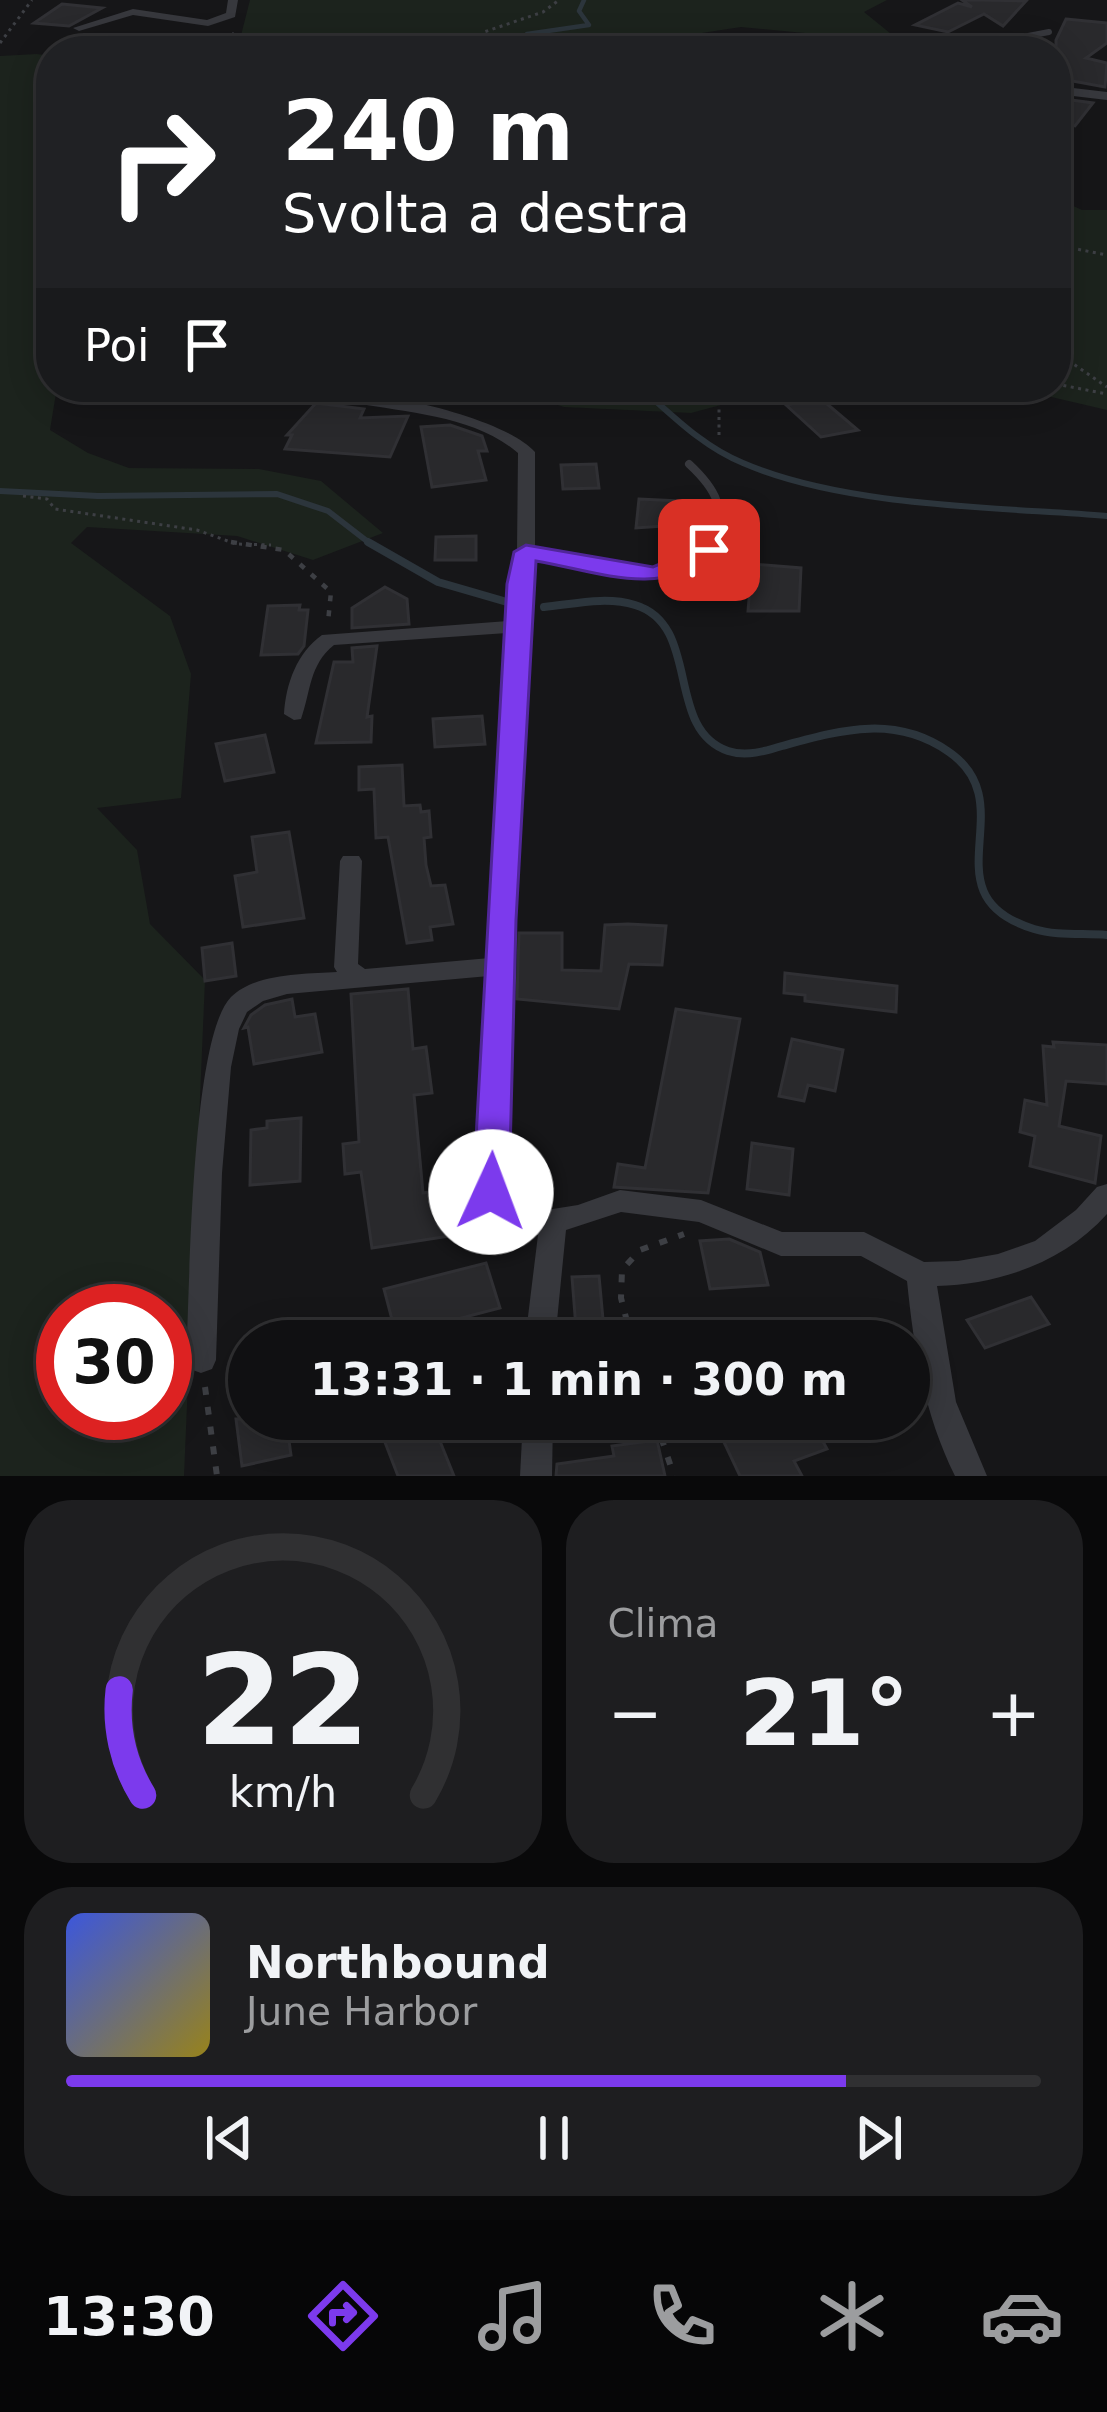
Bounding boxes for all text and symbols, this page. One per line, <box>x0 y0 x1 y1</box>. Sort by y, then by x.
text: 240 m <box>282 82 574 180</box>
icon: right <box>84 84 240 240</box>
text: Svolta a destra <box>282 182 690 245</box>
icon: arrive <box>174 312 240 378</box>
text: Poi <box>84 319 150 372</box>
pin <box>658 499 760 601</box>
icon: arrive <box>676 517 742 583</box>
position arrow <box>428 1129 554 1255</box>
speed limit sign: 30 <box>36 1284 192 1440</box>
text: 13:31 · 1 min · 300 m <box>310 1353 848 1406</box>
text: Clima <box>608 1601 718 1646</box>
text: 22 <box>196 1628 370 1773</box>
text: 21° <box>739 1661 909 1766</box>
text: − <box>608 1675 663 1752</box>
text: + <box>986 1675 1041 1752</box>
text: km/h <box>229 1766 337 1816</box>
text: Northbound <box>246 1936 550 1989</box>
text: June Harbor <box>246 1989 477 2034</box>
icon: previous <box>196 2105 262 2171</box>
icon: pause <box>521 2105 587 2171</box>
icon: next <box>846 2105 912 2171</box>
icon: directions <box>301 2274 385 2358</box>
icon: music <box>471 2274 555 2358</box>
icon: phone <box>640 2274 724 2358</box>
icon: climate <box>810 2274 894 2358</box>
icon: car <box>980 2274 1064 2358</box>
text: 13:30 <box>43 2285 215 2348</box>

